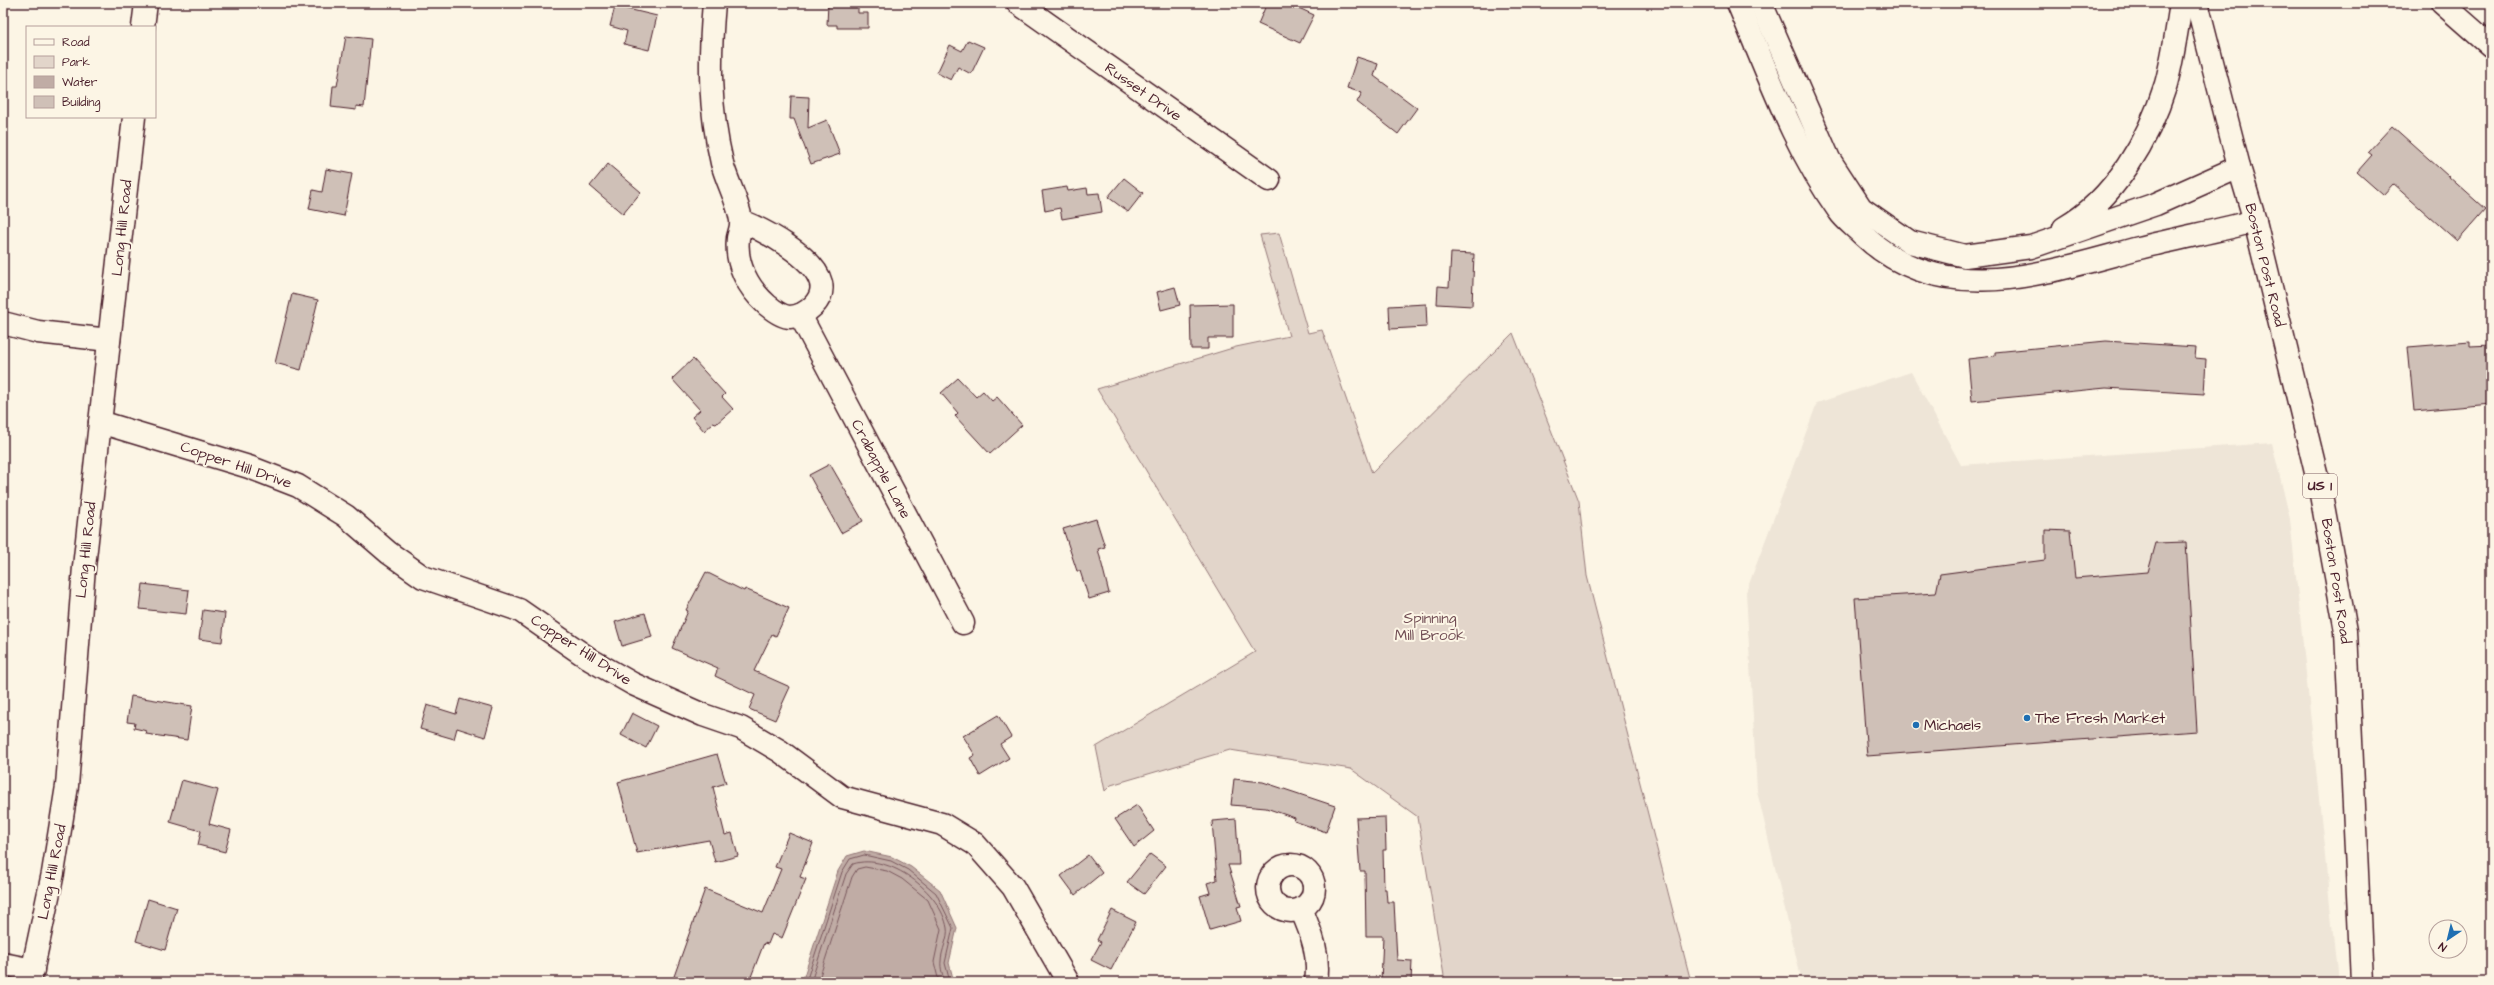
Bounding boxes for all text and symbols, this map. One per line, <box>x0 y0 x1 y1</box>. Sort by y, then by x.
legend <box>26 26 156 118</box>
text: Road <box>62 34 90 51</box>
text: Park <box>62 54 90 71</box>
street label: Russet Drive <box>1100 58 1186 126</box>
text: Water <box>62 74 98 91</box>
text: Building <box>62 94 100 112</box>
street label: Long Hill Road <box>107 179 139 277</box>
street label: Boston Post Road <box>2239 201 2291 329</box>
street label: Crabapple Lane <box>846 416 916 522</box>
street label: Copper Hill Drive <box>178 436 294 494</box>
road number: US 1 <box>2303 474 2337 498</box>
street label: Long Hill Road <box>71 501 103 599</box>
street label: Boston Post Road <box>2316 517 2356 646</box>
park label: Spinning Mill Brook <box>1395 608 1465 646</box>
street label: Copper Hill Drive <box>526 609 636 691</box>
place label: The Fresh Market <box>2035 708 2165 729</box>
marker: The Fresh Market <box>2022 713 2032 723</box>
place label: Michaels <box>1924 715 1982 736</box>
marker: Michaels <box>1911 720 1921 730</box>
street label: Long Hill Road <box>32 822 73 922</box>
north arrow <box>2428 919 2468 959</box>
text: N <box>2435 939 2450 955</box>

